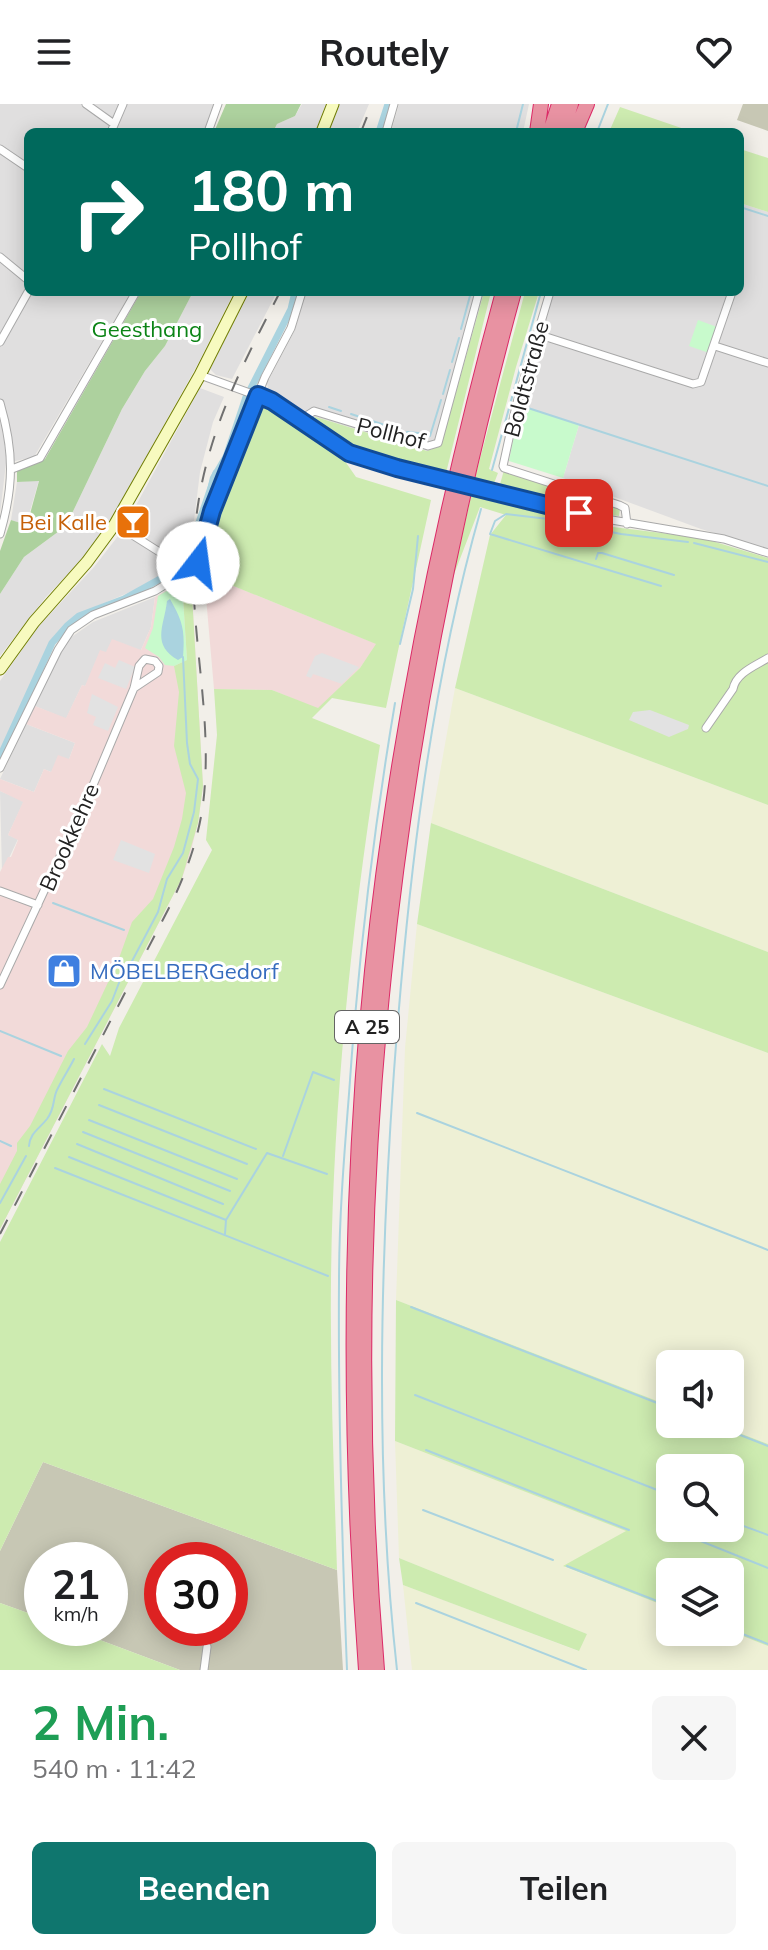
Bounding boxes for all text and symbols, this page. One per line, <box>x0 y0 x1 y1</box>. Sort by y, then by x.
icon: menu <box>32 30 76 74</box>
text: Routely <box>319 30 449 75</box>
icon: heart <box>692 30 736 74</box>
text: 180 m <box>188 155 355 225</box>
icon: right <box>56 160 160 264</box>
text: Pollhof <box>188 224 302 269</box>
park label: Geesthang <box>92 315 202 343</box>
street label: Boldtstraße <box>497 318 555 440</box>
street label: Pollhof <box>354 411 429 455</box>
pin <box>545 479 613 547</box>
icon: arrive <box>557 491 601 535</box>
bar icon: Bei Kalle <box>114 503 152 541</box>
place label: Bei Kalle <box>20 508 107 536</box>
position arrow <box>156 521 240 605</box>
street label: Brookkehre <box>33 779 105 895</box>
shop icon: MÖBELBERGedorf <box>45 952 83 990</box>
place label: MÖBELBERGedorf <box>90 957 279 985</box>
road number: A 25 <box>335 1011 399 1043</box>
map controls <box>656 1350 744 1646</box>
button: sound <box>656 1350 744 1438</box>
button: search <box>656 1454 744 1542</box>
speed limit sign: 30 <box>144 1542 248 1646</box>
button: layers <box>656 1558 744 1646</box>
text: 21 <box>52 1559 100 1609</box>
text: km/h <box>53 1601 99 1626</box>
text: 2 Min. <box>32 1692 169 1752</box>
button: close <box>652 1696 736 1780</box>
text: 540 m · 11:42 <box>32 1752 196 1785</box>
button: Beenden <box>32 1842 376 1934</box>
button: Teilen <box>392 1842 736 1934</box>

